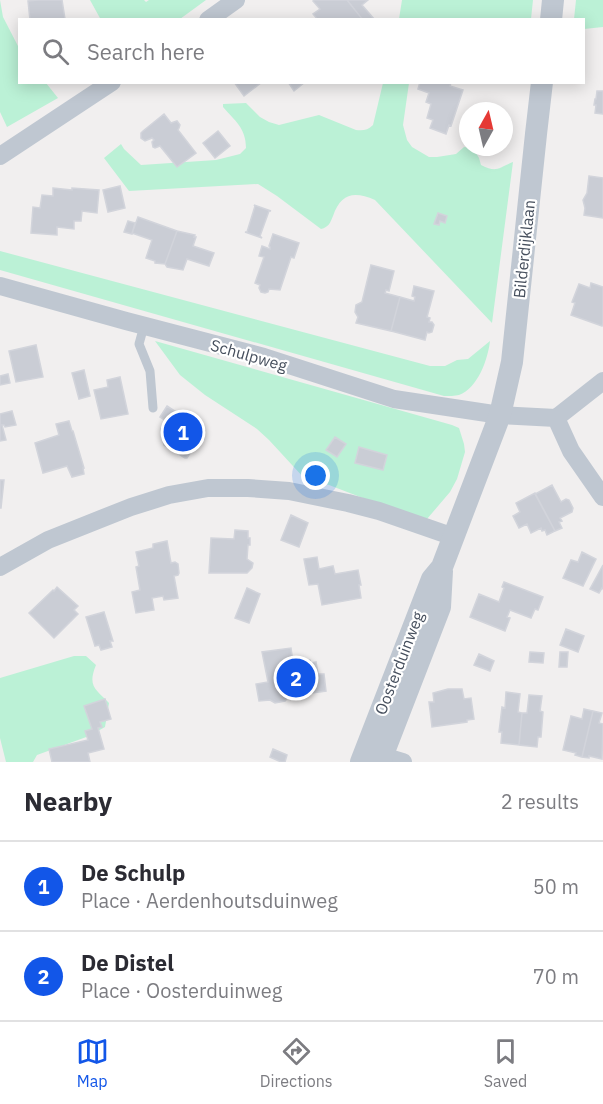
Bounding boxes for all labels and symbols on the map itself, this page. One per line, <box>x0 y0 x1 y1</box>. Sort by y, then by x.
north arrow <box>459 102 513 156</box>
street label: Bilderdijklaan <box>509 199 539 299</box>
street label: Schulpweg <box>209 335 290 376</box>
pin: 1 <box>164 410 202 454</box>
your location <box>301 461 330 490</box>
street label: Oosterduinweg <box>370 608 428 717</box>
pin: 2 <box>276 656 316 700</box>

